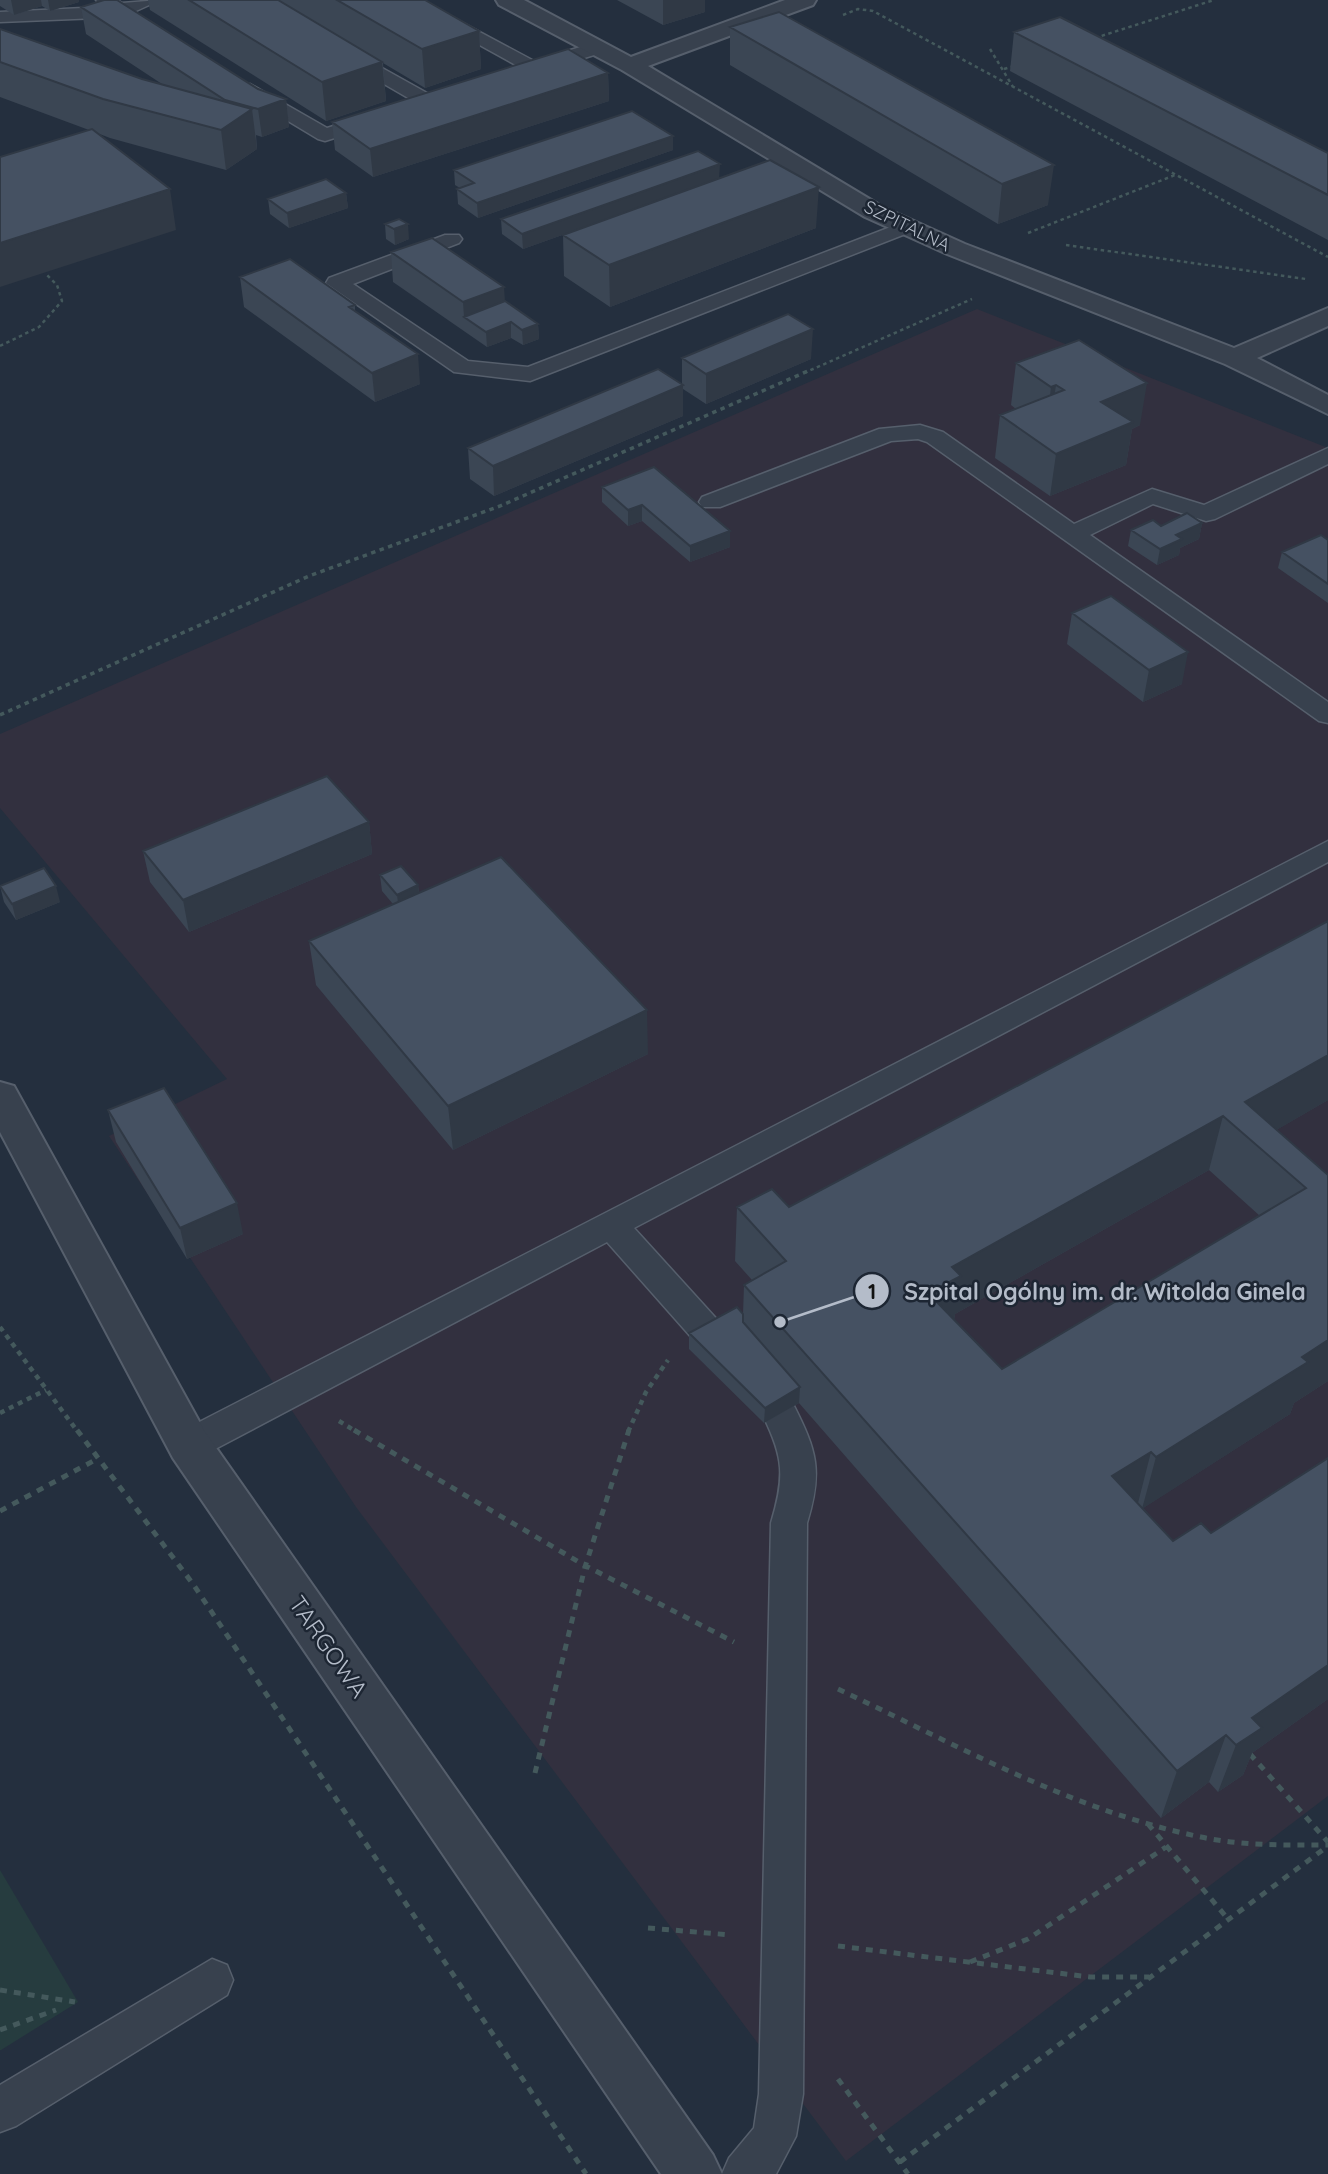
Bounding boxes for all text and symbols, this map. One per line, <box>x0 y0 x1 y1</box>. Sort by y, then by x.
street label: SZPITALNA <box>860 195 954 256</box>
callout: Szpital Ogólny im. dr. Witolda Ginela <box>855 1269 1319 1313</box>
text: Szpital Ogólny im. dr. Witolda Ginela <box>904 1277 1306 1306</box>
text: 1 <box>868 1278 876 1304</box>
street label: TARGOWA <box>283 1590 375 1703</box>

